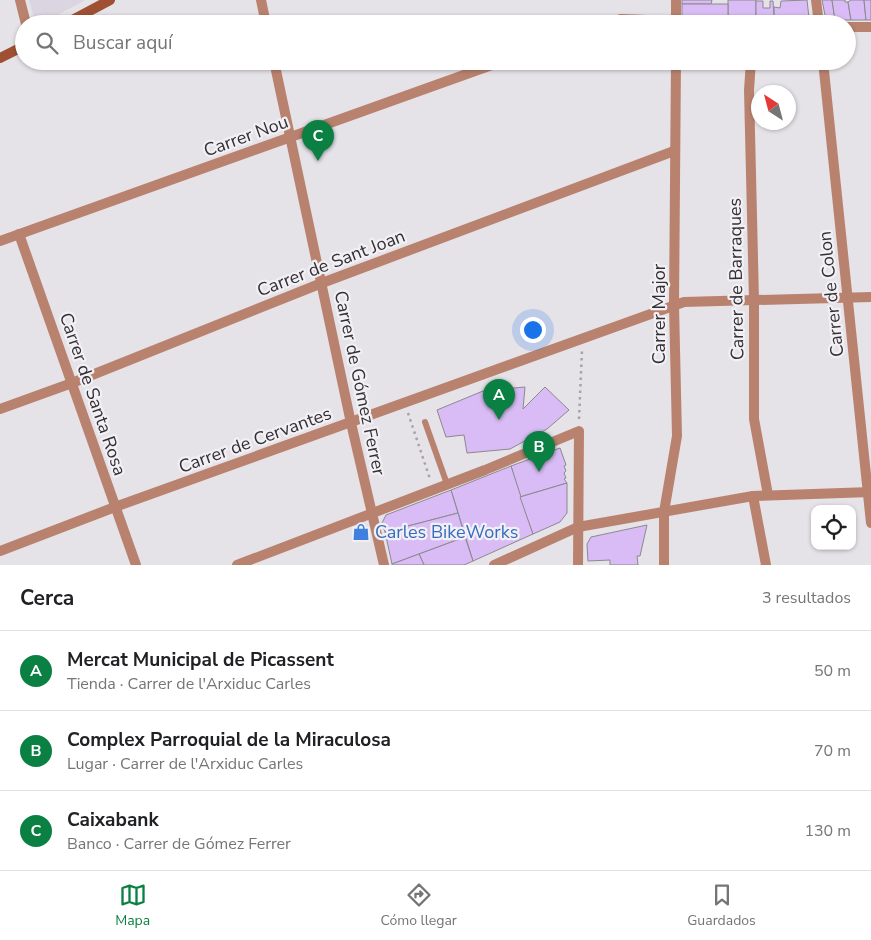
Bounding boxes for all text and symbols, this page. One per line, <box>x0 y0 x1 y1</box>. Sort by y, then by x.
search box <box>15 15 856 70</box>
icon: search <box>33 29 61 57</box>
text: Buscar aquí <box>73 30 172 56</box>
north arrow <box>751 85 796 130</box>
street label: Carrer Nou <box>200 110 292 162</box>
pin: C <box>302 120 334 161</box>
street label: Carrer de Barraques <box>723 198 749 360</box>
street label: Carrer de Sant Joan <box>253 224 409 302</box>
street label: Carrer de Colon <box>812 230 850 358</box>
street label: Carrer Major <box>647 263 671 364</box>
street label: Carrer de Gómez Ferrer <box>329 288 391 478</box>
street label: Carrer de Santa Rosa <box>54 309 132 479</box>
your location <box>520 317 546 343</box>
pin: A <box>483 379 515 420</box>
street label: Carrer de Cervantes <box>175 401 335 479</box>
pin: B <box>523 431 555 472</box>
map controls <box>811 505 856 550</box>
button: locate <box>811 505 856 550</box>
place label: Carles BikeWorks <box>375 520 518 544</box>
shop icon: Carles BikeWorks <box>351 522 371 542</box>
text: Cerca <box>20 584 74 612</box>
text: 3 resultados <box>762 587 851 609</box>
text: Mercat Municipal de Picassent <box>67 647 334 673</box>
text: A <box>30 660 42 682</box>
text: 50 m <box>814 660 851 682</box>
text: Tienda · Carrer de l'Arxiduc Carles <box>67 673 311 695</box>
text: Complex Parroquial de la Miraculosa <box>67 727 391 753</box>
text: B <box>30 740 42 762</box>
text: 70 m <box>814 740 851 762</box>
text: Lugar · Carrer de l'Arxiduc Carles <box>67 753 303 775</box>
text: Caixabank <box>67 807 159 833</box>
text: C <box>31 820 41 842</box>
text: 130 m <box>804 820 851 842</box>
text: Banco · Carrer de Gómez Ferrer <box>67 833 291 855</box>
tab: Mapa <box>115 881 150 930</box>
tab: Cómo llegar <box>380 881 457 930</box>
tab: Guardados <box>687 881 756 930</box>

